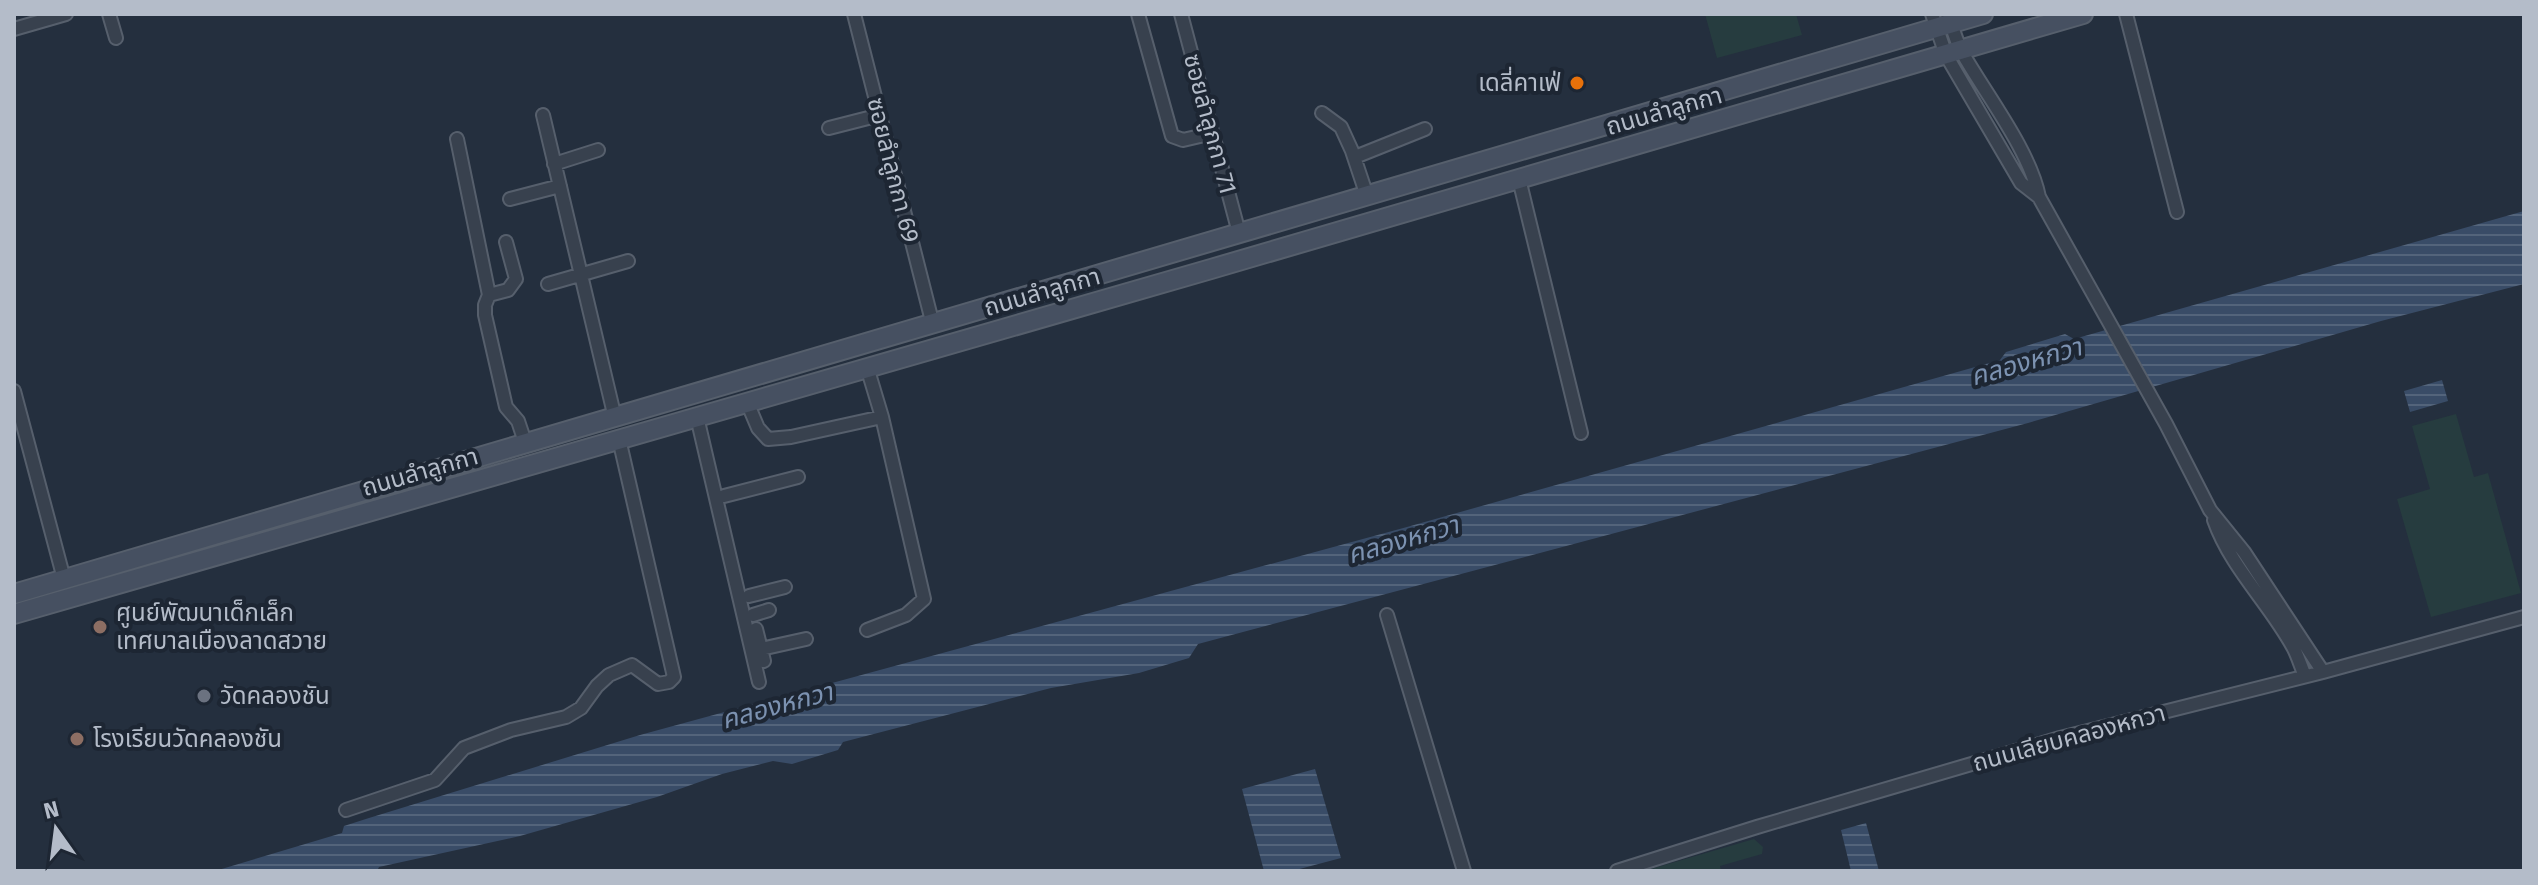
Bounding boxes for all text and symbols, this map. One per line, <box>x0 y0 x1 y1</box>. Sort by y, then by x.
street label: ซอยลำลูกกา 71 <box>1177 51 1242 197</box>
place label: เดลี่คาเฟ่ <box>1478 66 1561 97</box>
marker: เดลี่คาเฟ่ <box>1568 74 1586 92</box>
street label: ถนนลำลูกกา <box>1603 81 1726 142</box>
street label: ซอยลำลูกกา 69 <box>860 95 925 246</box>
street label: ถนนลำลูกกา <box>981 262 1104 323</box>
water label: คลองหกวา <box>1967 331 2086 393</box>
street label: ถนนลำลูกกา <box>359 442 482 503</box>
water label: คลองหกวา <box>1344 509 1463 571</box>
place label: ศูนย์พัฒนาเด็กเล็ก เทศบาลเมืองลาดสวาย <box>116 599 327 655</box>
marker: ศูนย์พัฒนาเด็กเล็ก เทศบาลเมืองลาดสวาย <box>91 618 109 636</box>
water label: คลองหกวา <box>718 676 837 736</box>
place label: วัดคลองชัน <box>220 682 330 710</box>
marker: วัดคลองชัน <box>195 687 213 705</box>
street label: ถนนเลียบคลองหกวา <box>1970 699 2168 777</box>
place label: โรงเรียนวัดคลองชัน <box>93 725 282 753</box>
marker: โรงเรียนวัดคลองชัน <box>68 730 86 748</box>
north arrow <box>16 789 96 869</box>
text: N <box>41 795 62 825</box>

